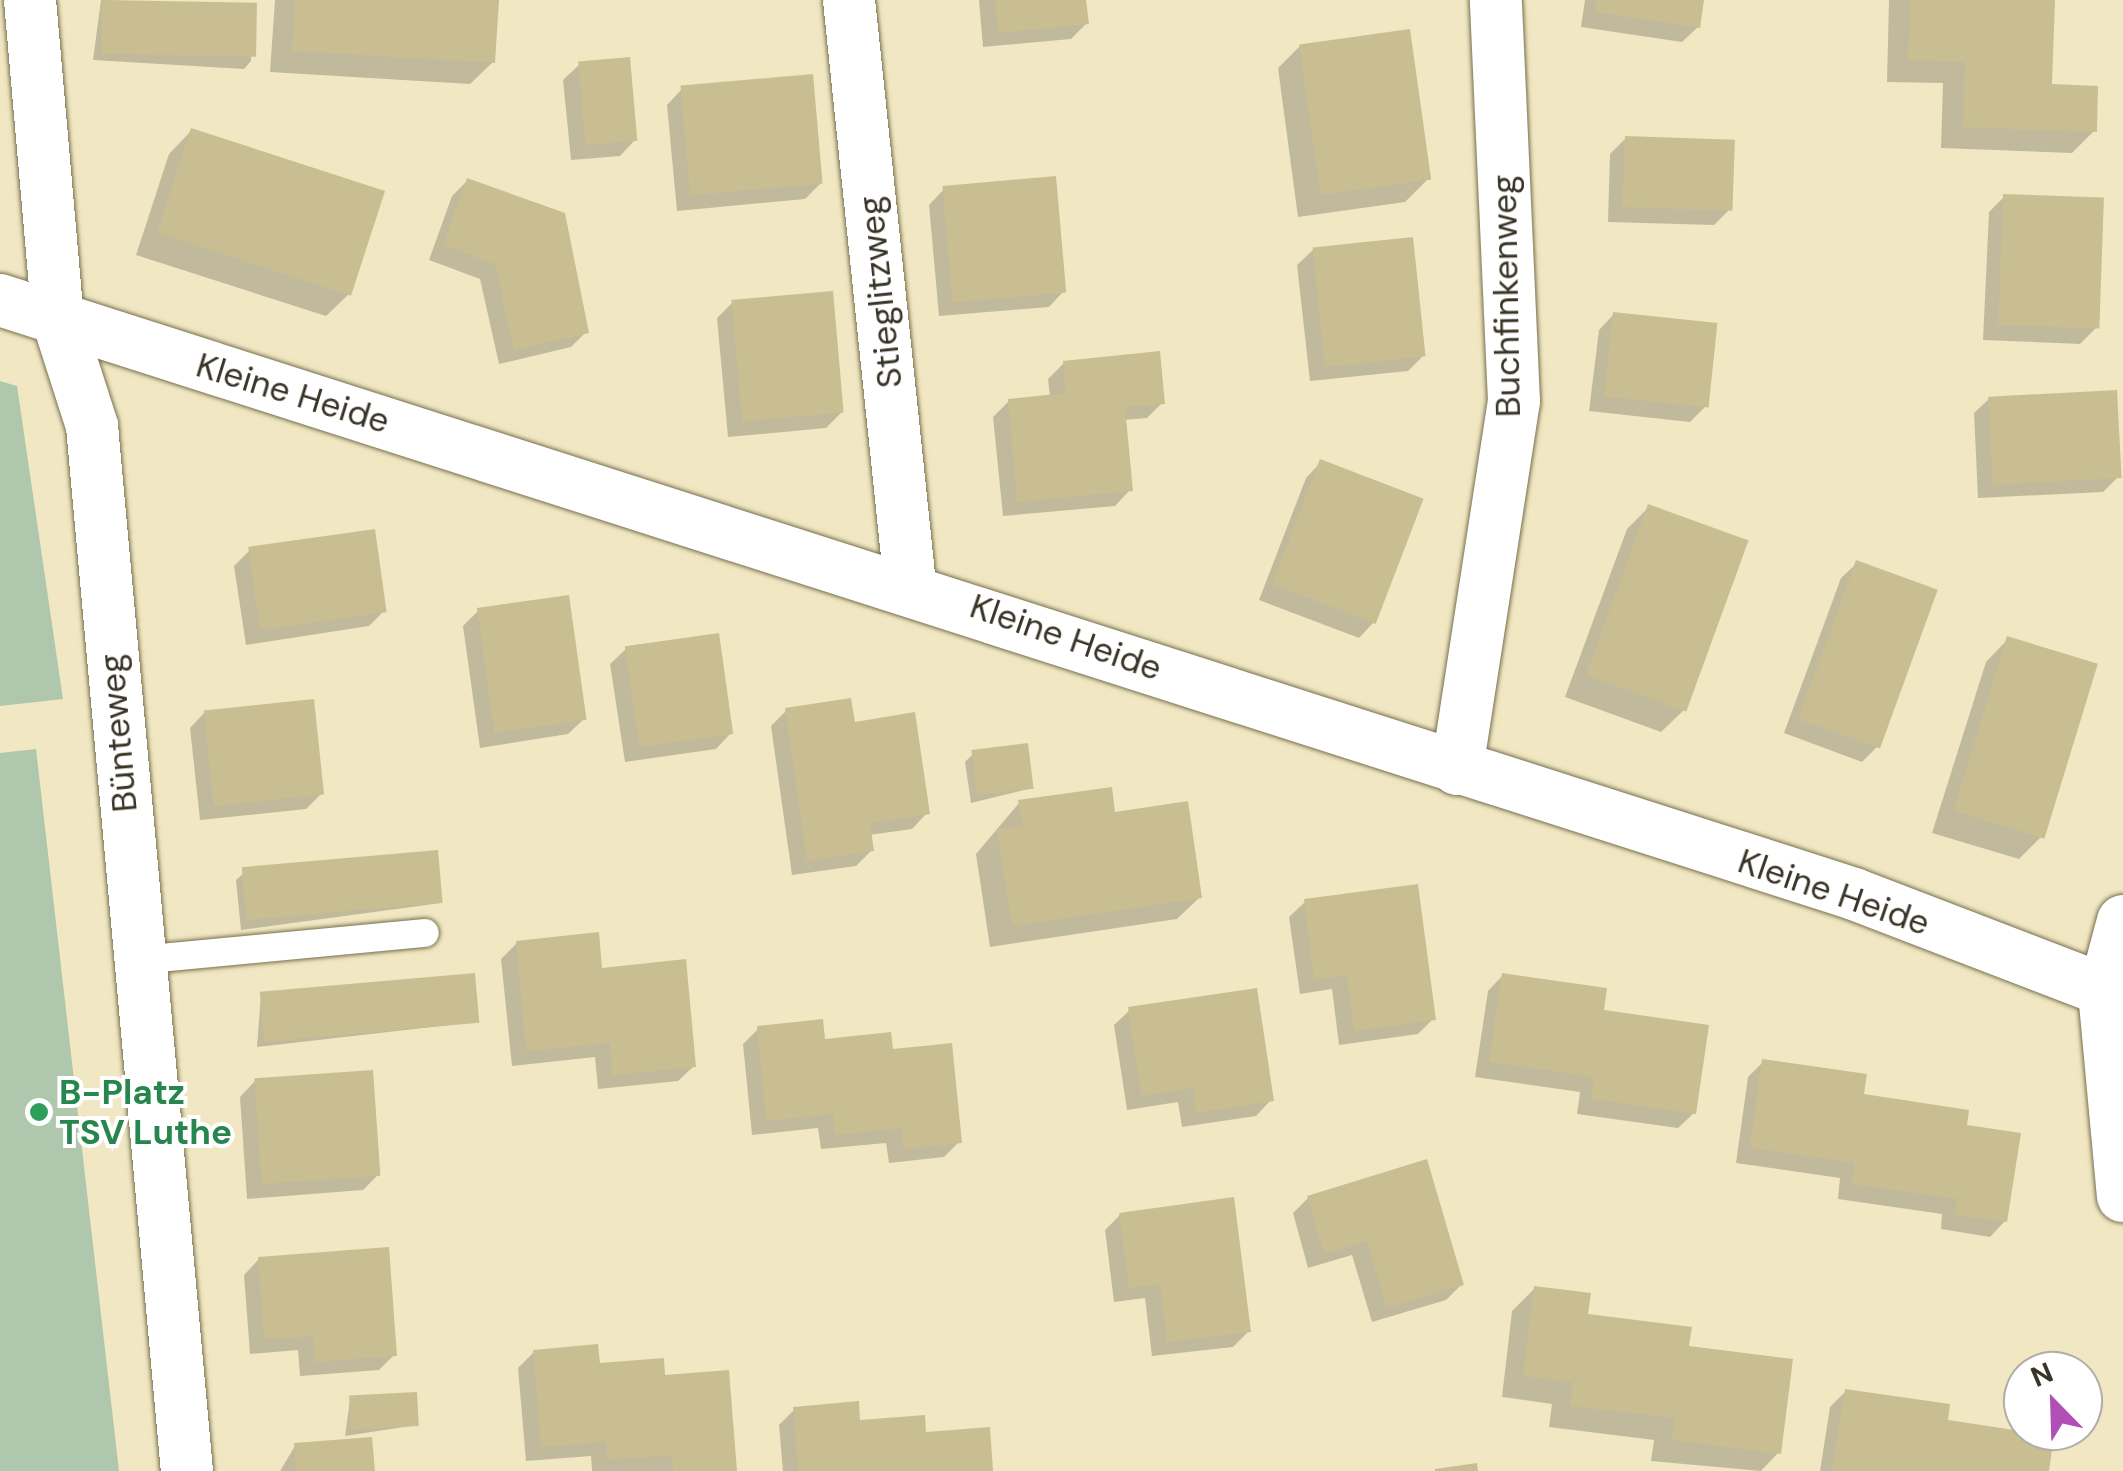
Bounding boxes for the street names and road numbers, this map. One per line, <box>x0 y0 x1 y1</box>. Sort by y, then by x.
street label: Buchfinkenweg <box>1483 174 1529 418</box>
street label: Stieglitzweg <box>849 194 911 390</box>
street label: Kleine Heide <box>191 344 395 442</box>
street label: Kleine Heide <box>965 585 1167 689</box>
street label: Bünteweg <box>90 652 146 814</box>
street label: Kleine Heide <box>1733 840 1935 944</box>

